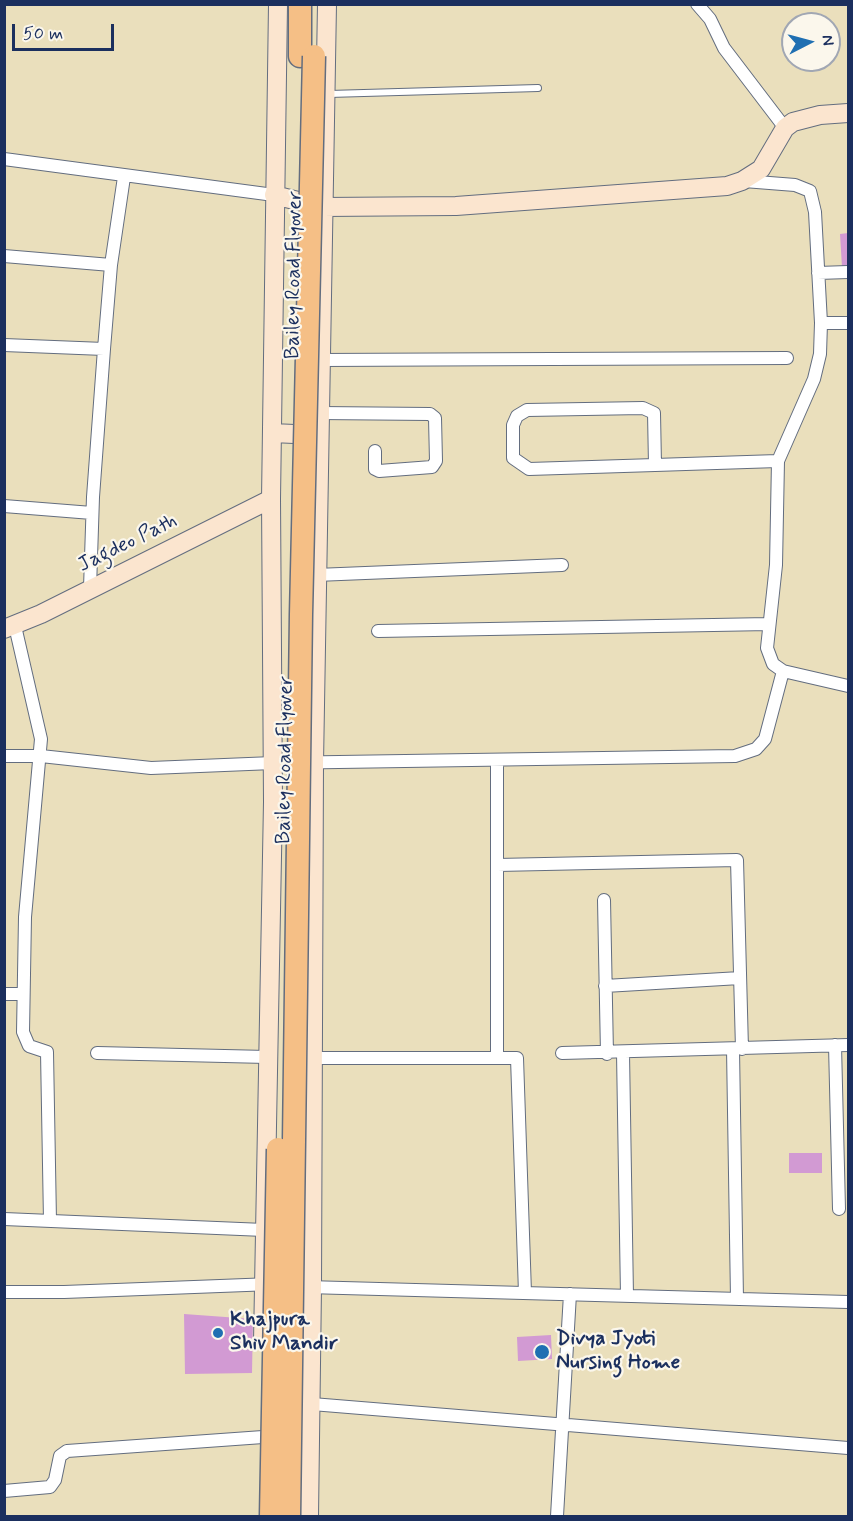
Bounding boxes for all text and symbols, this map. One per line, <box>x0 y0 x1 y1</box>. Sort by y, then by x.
scale bar <box>15 12 117 50</box>
north arrow <box>781 12 841 72</box>
text: 50 m <box>23 22 63 46</box>
text: N <box>816 34 838 47</box>
street label: Bailey Road Flyover <box>281 190 309 360</box>
street label: Jagdeo Path <box>74 509 182 579</box>
street label: Bailey Road Flyover <box>272 675 300 845</box>
place label: Khajpura Shiv Mandir <box>230 1308 338 1358</box>
marker: Khajpura Shiv Mandir <box>211 1326 225 1340</box>
place label: Divya Jyoti Nursing Home <box>556 1327 680 1377</box>
marker: Divya Jyoti Nursing Home <box>533 1343 551 1361</box>

